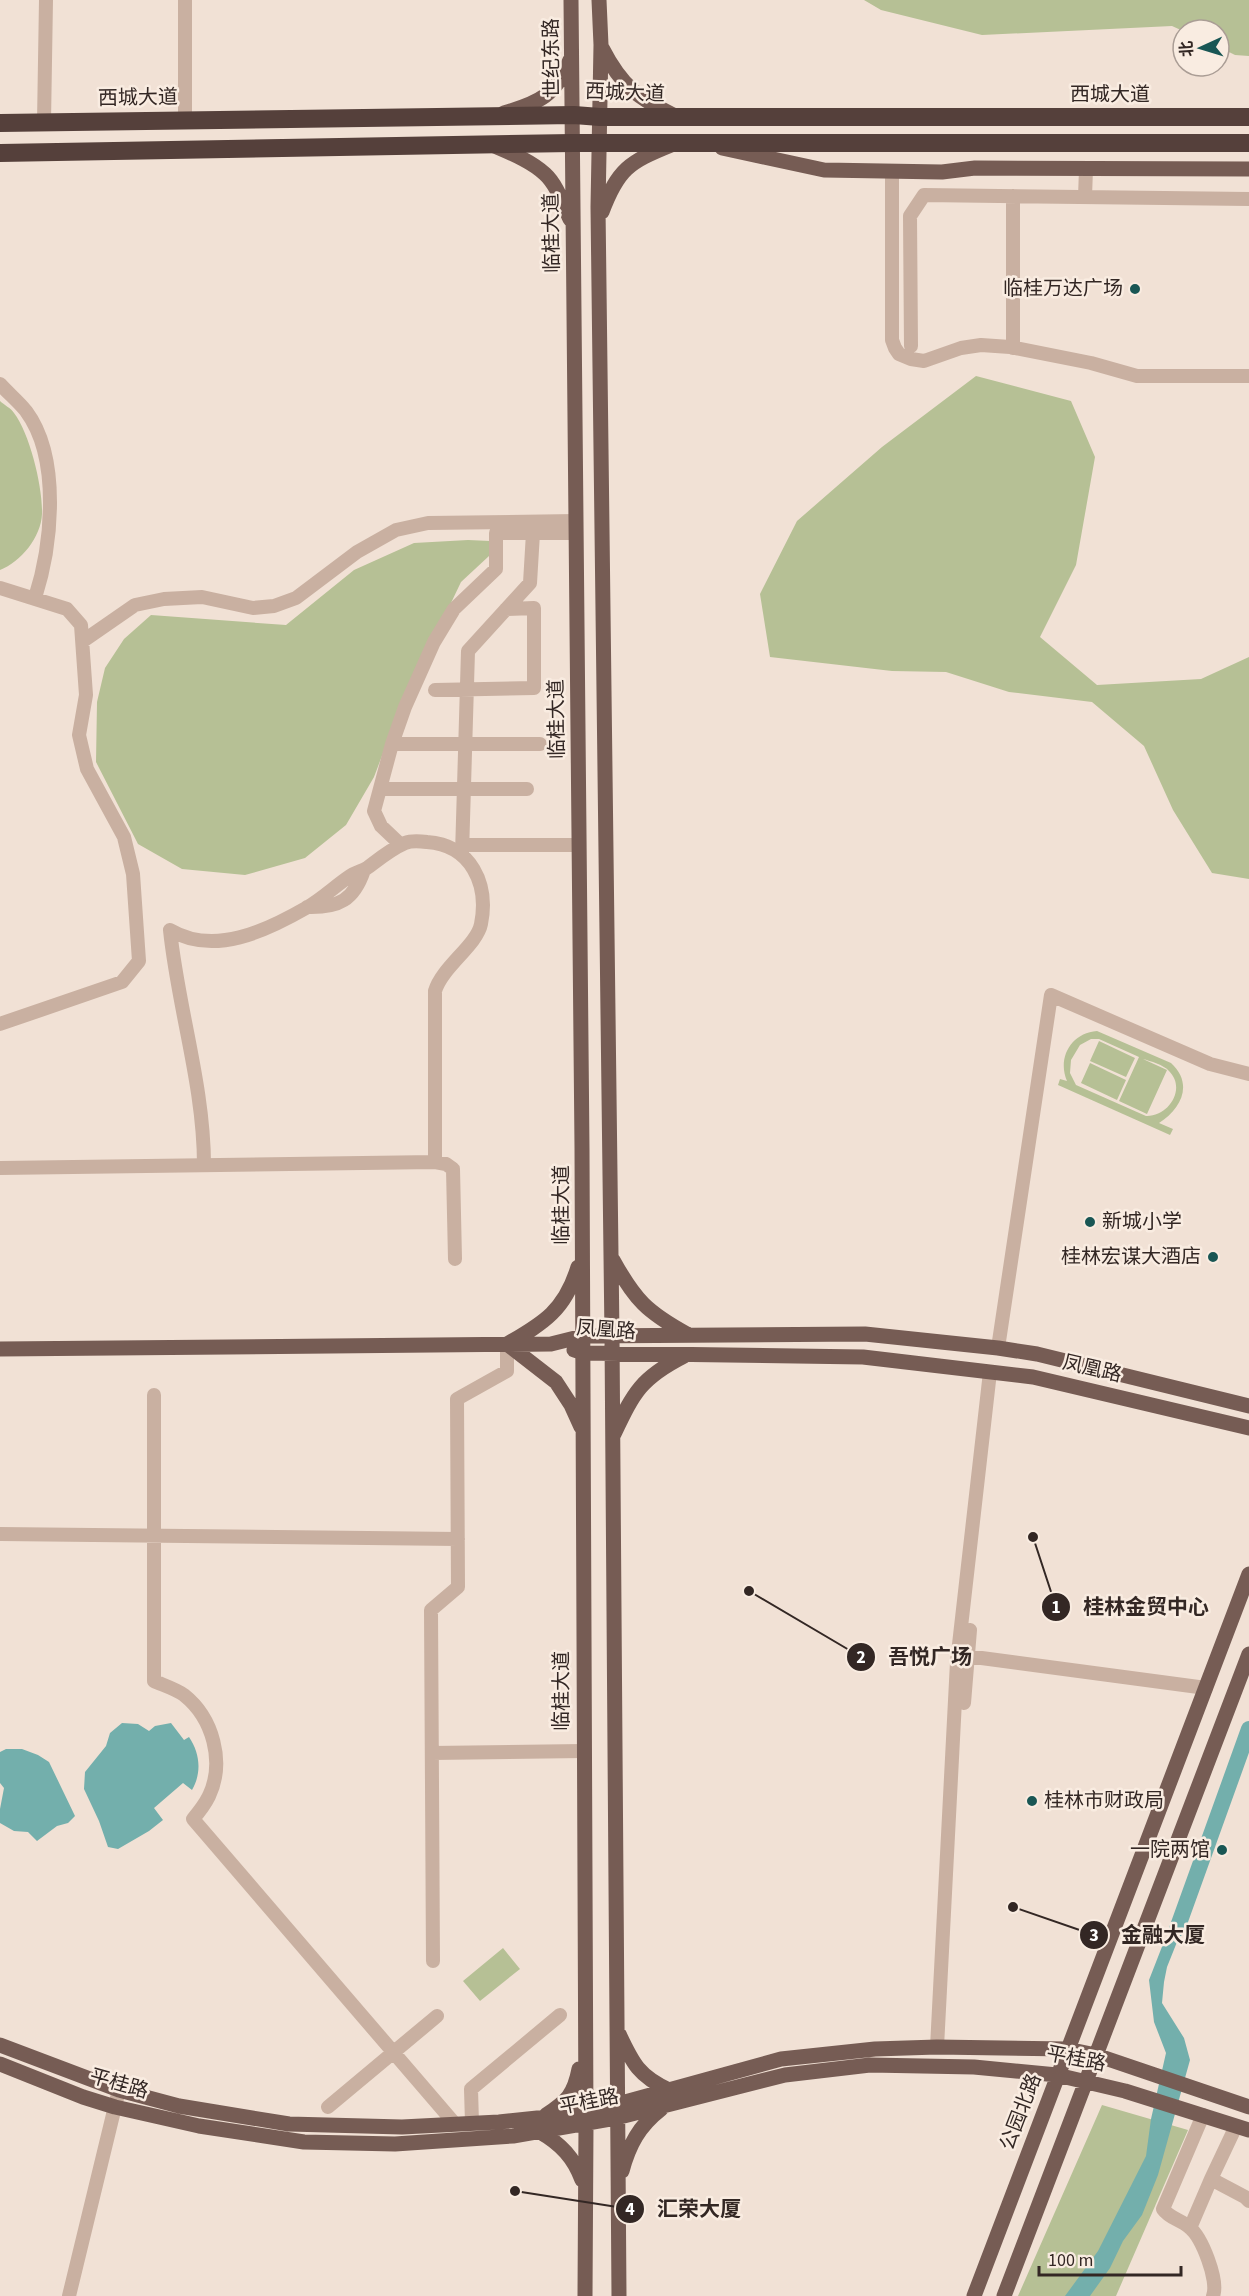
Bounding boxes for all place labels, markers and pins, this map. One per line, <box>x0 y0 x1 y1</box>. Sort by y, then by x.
place label: 临桂万达广场 <box>1003 275 1123 303</box>
marker: 临桂万达广场 <box>1128 282 1142 296</box>
place label: 新城小学 <box>1102 1208 1182 1236</box>
marker: 新城小学 <box>1083 1215 1097 1229</box>
place label: 桂林宏谋大酒店 <box>1061 1243 1201 1271</box>
marker: 桂林宏谋大酒店 <box>1206 1250 1220 1264</box>
callout: 桂林金贸中心 <box>1041 1587 1221 1626</box>
callout: 吾悦广场 <box>846 1637 984 1676</box>
place label: 桂林市财政局 <box>1044 1787 1164 1815</box>
marker: 桂林市财政局 <box>1025 1794 1039 1808</box>
place label: 一院两馆 <box>1130 1836 1210 1864</box>
marker: 一院两馆 <box>1215 1843 1229 1857</box>
callout: 金融大厦 <box>1079 1915 1217 1954</box>
callout: 汇荣大厦 <box>615 2189 753 2228</box>

